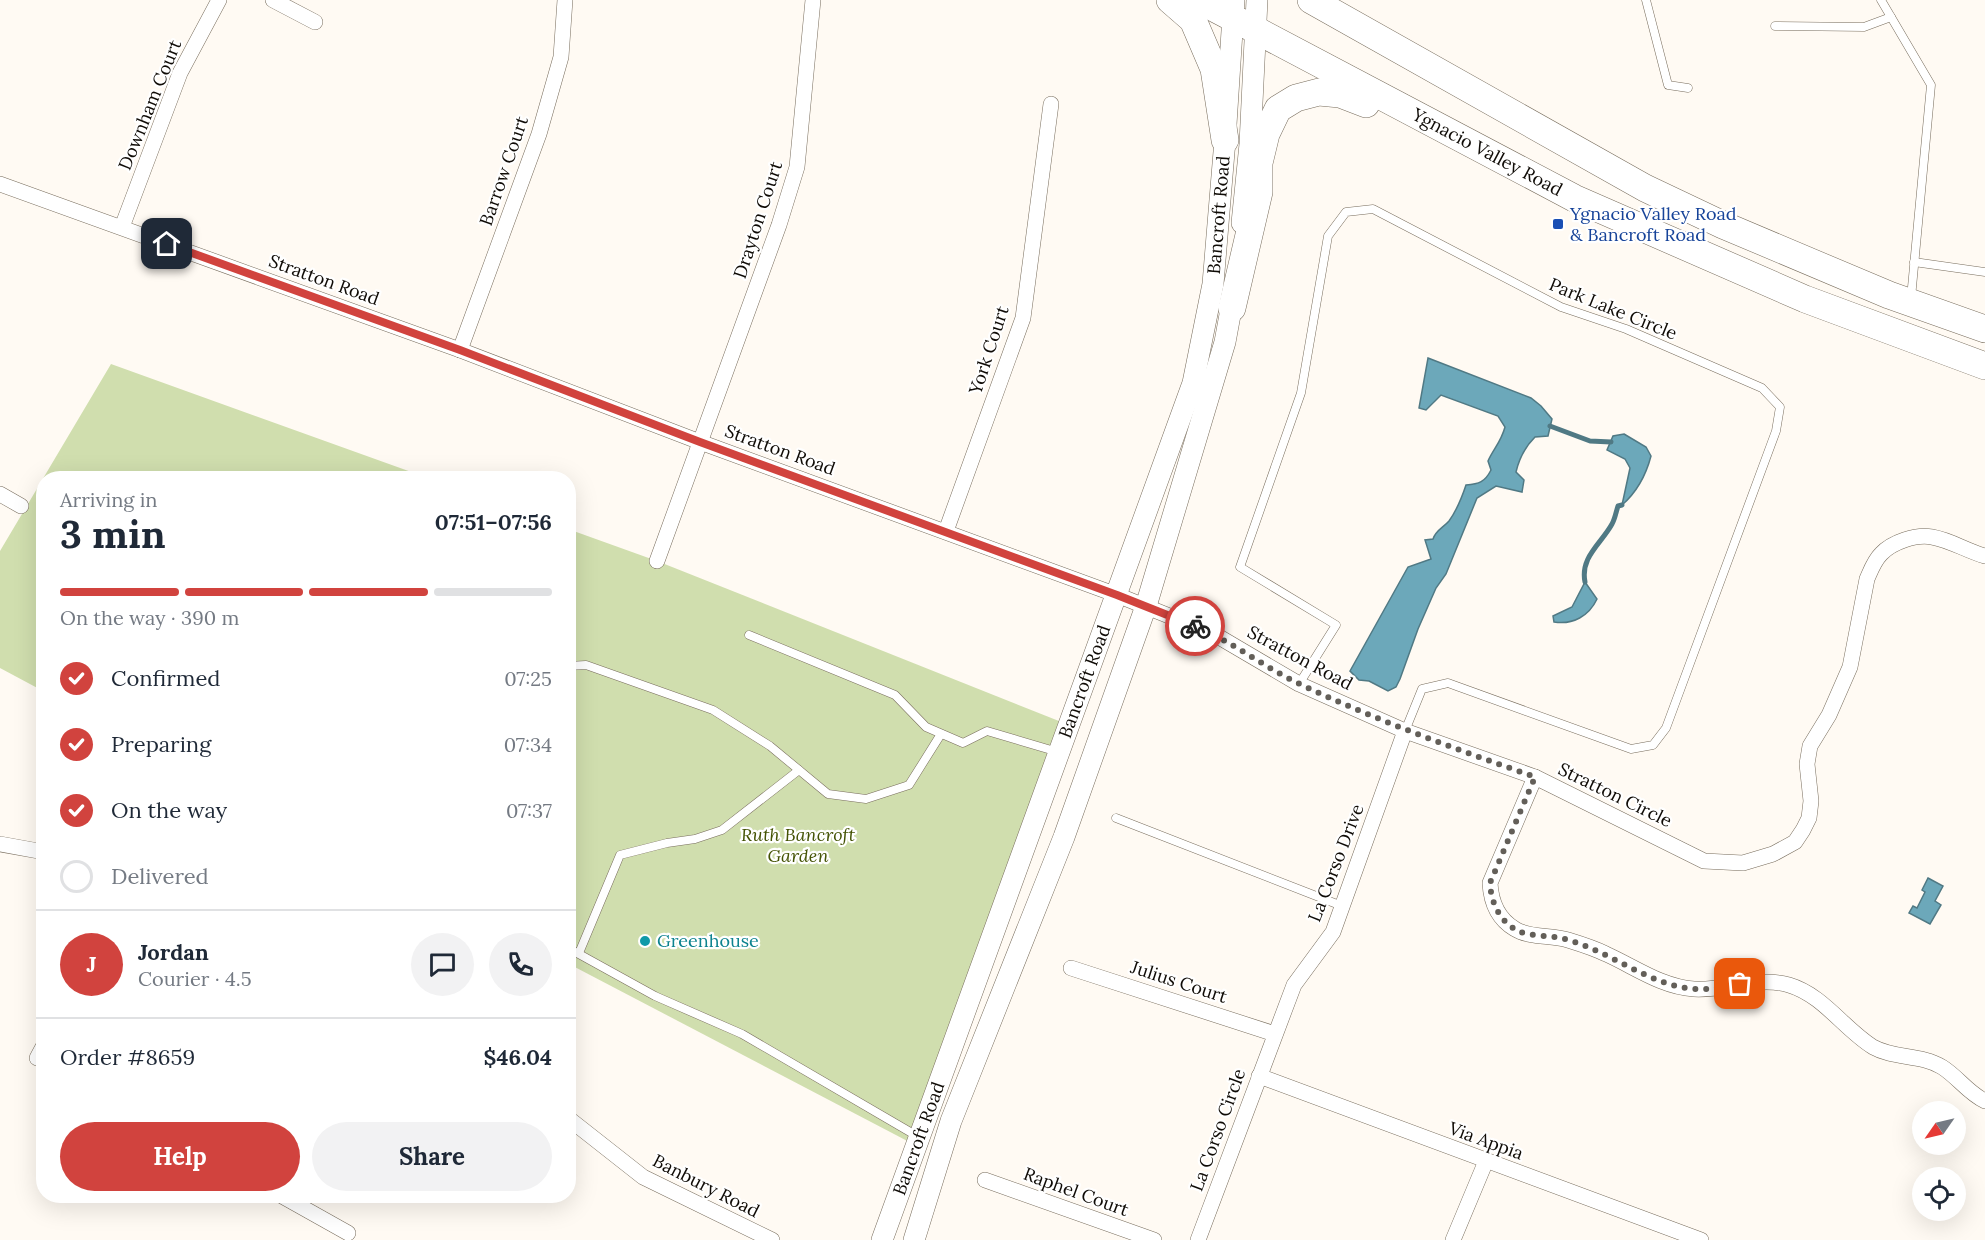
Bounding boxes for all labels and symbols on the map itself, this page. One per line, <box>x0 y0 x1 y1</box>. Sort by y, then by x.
street label: Downham Court <box>113 36 186 173</box>
street label: Ygnacio Valley Road <box>1408 102 1567 201</box>
street label: Barrow Court <box>474 113 533 229</box>
street label: Bancroft Road <box>1202 154 1235 275</box>
street label: Drayton Court <box>728 158 787 281</box>
place label: Ygnacio Valley Road & Bancroft Road <box>1569 202 1737 246</box>
marker: Ygnacio Valley Road & Bancroft Road <box>1551 217 1565 231</box>
pin <box>141 218 192 269</box>
street label: Stratton Road <box>266 249 383 310</box>
street label: Park Lake Circle <box>1546 272 1681 345</box>
street label: York Court <box>963 303 1014 398</box>
street label: Stratton Road <box>722 419 839 480</box>
courier <box>1165 596 1225 656</box>
street label: Stratton Road <box>1244 620 1357 695</box>
street label: Bancroft Road <box>1053 621 1115 741</box>
street label: Stratton Circle <box>1555 757 1676 832</box>
street label: La Corso Drive <box>1303 800 1369 925</box>
park label: Ruth Bancroft Garden <box>741 823 855 867</box>
place label: Greenhouse <box>657 929 759 952</box>
marker: Greenhouse <box>638 934 652 948</box>
street label: Julius Court <box>1127 955 1230 1008</box>
pin <box>1714 958 1765 1009</box>
street label: La Corso Circle <box>1185 1065 1250 1194</box>
street label: Bancroft Road <box>887 1078 950 1198</box>
north arrow <box>1912 1101 1966 1155</box>
street label: Via Appia <box>1445 1116 1527 1165</box>
street label: Banbury Road <box>649 1149 764 1222</box>
street label: Raphel Court <box>1020 1162 1132 1221</box>

